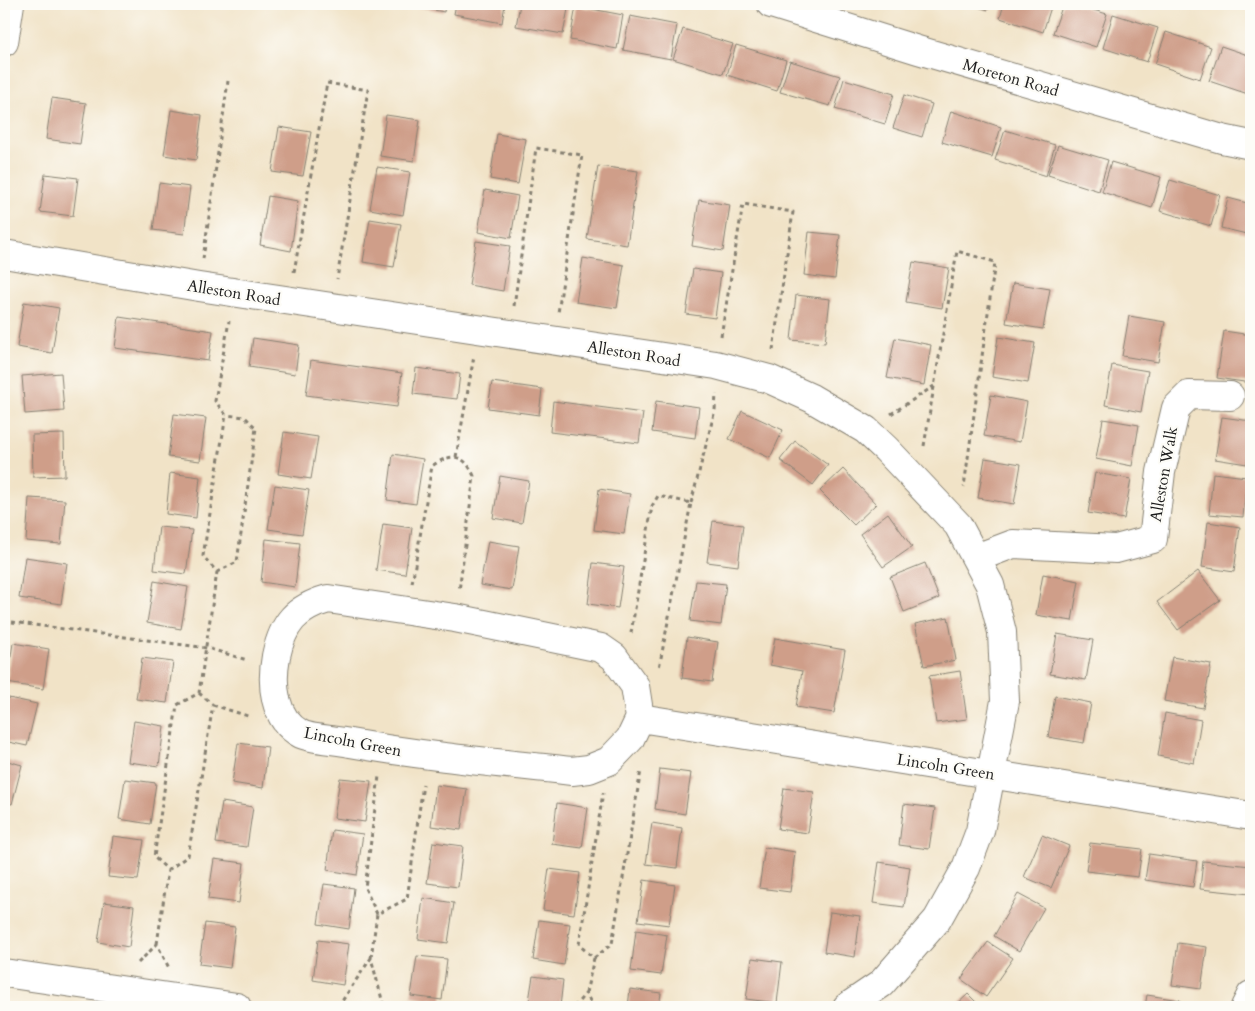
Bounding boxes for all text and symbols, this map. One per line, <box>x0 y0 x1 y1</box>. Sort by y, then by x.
street label: Moreton Road <box>960 54 1062 102</box>
street label: Alleston Road <box>186 275 283 311</box>
street label: Alleston Road <box>586 336 683 372</box>
street label: Alleston Walk <box>1145 424 1183 524</box>
street label: Lincoln Green <box>302 722 403 762</box>
street label: Lincoln Green <box>895 748 996 786</box>

